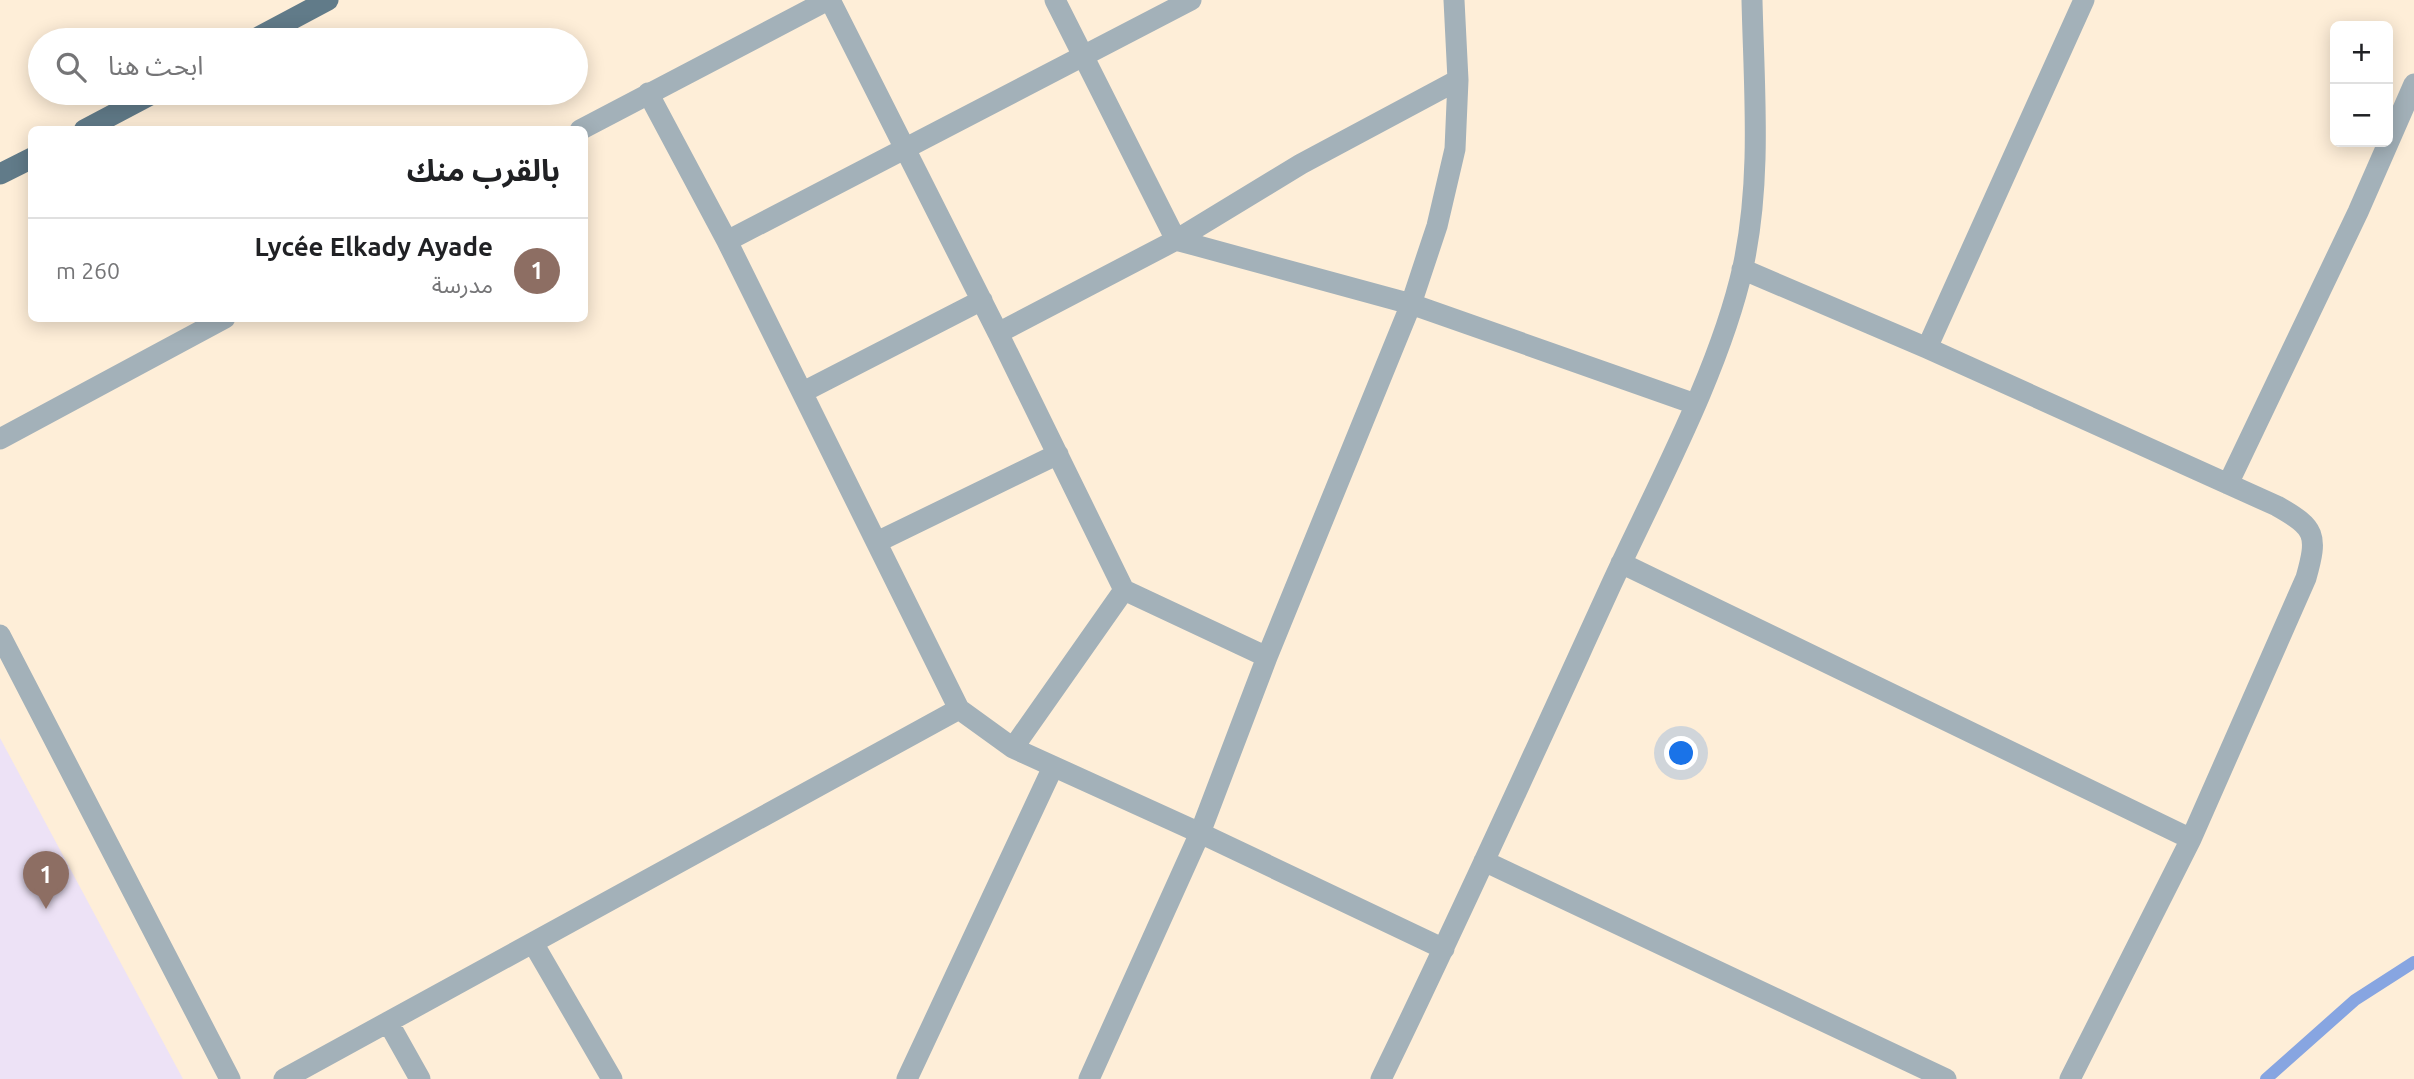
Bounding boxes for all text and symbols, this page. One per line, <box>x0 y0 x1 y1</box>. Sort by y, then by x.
map controls <box>2330 21 2393 147</box>
button: + <box>2330 21 2393 84</box>
search box <box>28 28 588 105</box>
icon: search <box>52 48 90 86</box>
text: ابحث هنا <box>108 51 204 80</box>
button: − <box>2330 84 2393 147</box>
text: بالقرب منك <box>407 153 560 187</box>
text: Lycée Elkady Ayade <box>255 232 493 261</box>
text: 260 m <box>56 258 120 283</box>
text: 1 <box>531 258 544 283</box>
text: مدرسة <box>432 272 493 297</box>
your location <box>1664 736 1698 770</box>
pin: 1 <box>23 851 69 909</box>

